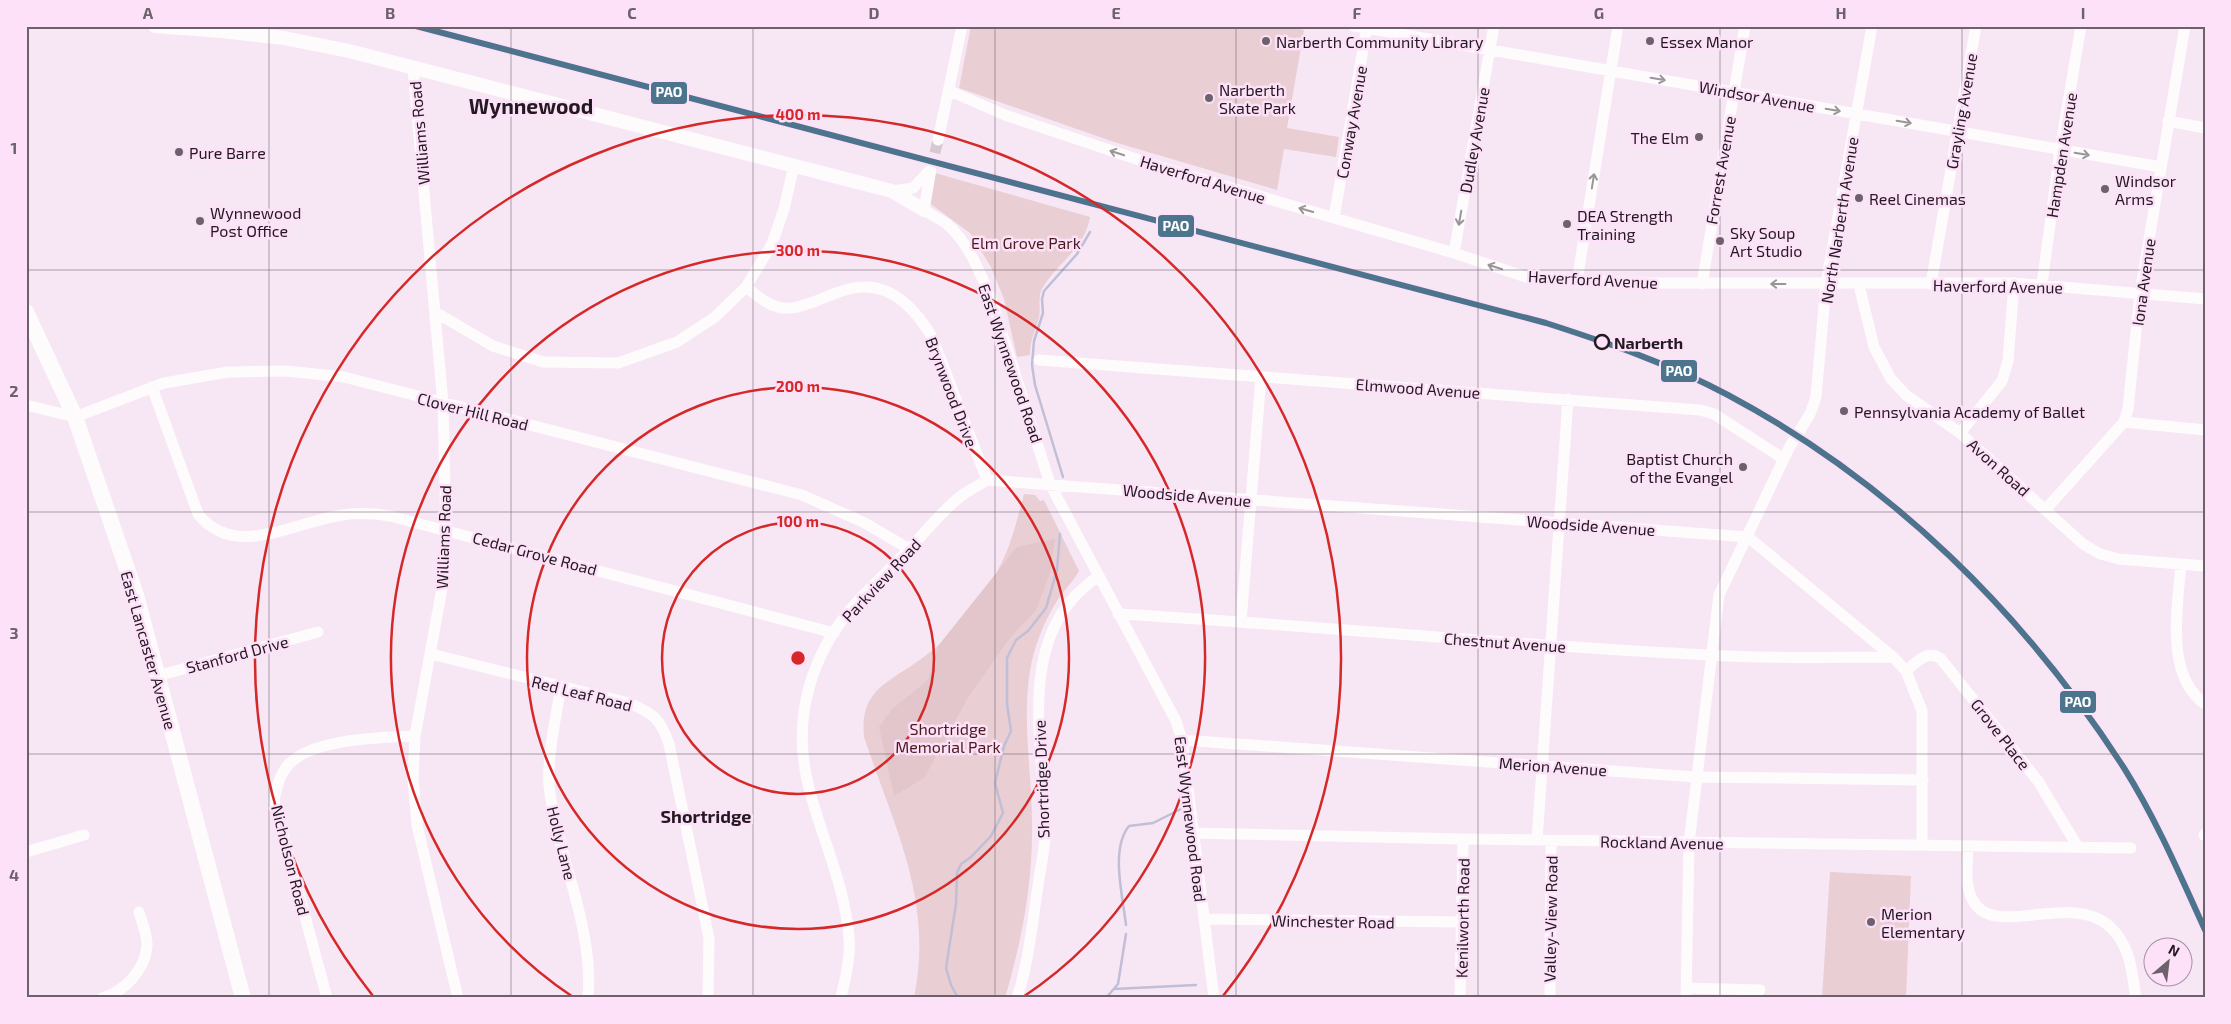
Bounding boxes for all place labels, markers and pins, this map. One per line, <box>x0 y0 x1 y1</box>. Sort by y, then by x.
place label: Narberth Community Library <box>1276 32 1484 51</box>
place label: Essex Manor <box>1660 32 1754 51</box>
marker: Narberth Community Library <box>1260 35 1272 47</box>
marker: Essex Manor <box>1644 35 1656 47</box>
place label: Narberth Skate Park <box>1219 80 1296 117</box>
marker: Narberth Skate Park <box>1203 92 1215 104</box>
place label: The Elm <box>1631 128 1689 147</box>
marker: The Elm <box>1693 131 1705 143</box>
place label: Pure Barre <box>189 143 266 162</box>
marker: Pure Barre <box>173 146 185 158</box>
place label: Windsor Arms <box>2115 171 2177 208</box>
marker: Windsor Arms <box>2099 183 2111 195</box>
place label: Reel Cinemas <box>1869 189 1966 208</box>
marker: Reel Cinemas <box>1853 192 1865 204</box>
place label: Wynnewood Post Office <box>210 203 301 240</box>
place label: DEA Strength Training <box>1577 206 1673 243</box>
marker: Wynnewood Post Office <box>194 215 206 227</box>
marker: DEA Strength Training <box>1561 218 1573 230</box>
place label: Sky Soup Art Studio <box>1730 223 1802 260</box>
marker: Sky Soup Art Studio <box>1714 235 1726 247</box>
place label: Narberth <box>1614 333 1683 352</box>
marker: Narberth <box>1594 334 1610 350</box>
place label: Pennsylvania Academy of Ballet <box>1854 402 2085 421</box>
marker: Pennsylvania Academy of Ballet <box>1838 405 1850 417</box>
place label: Baptist Church of the Evangel <box>1626 449 1733 486</box>
marker: Baptist Church of the Evangel <box>1737 461 1749 473</box>
centre of rings <box>789 649 807 667</box>
place label: Merion Elementary <box>1881 904 1966 941</box>
marker: Merion Elementary <box>1865 916 1877 928</box>

